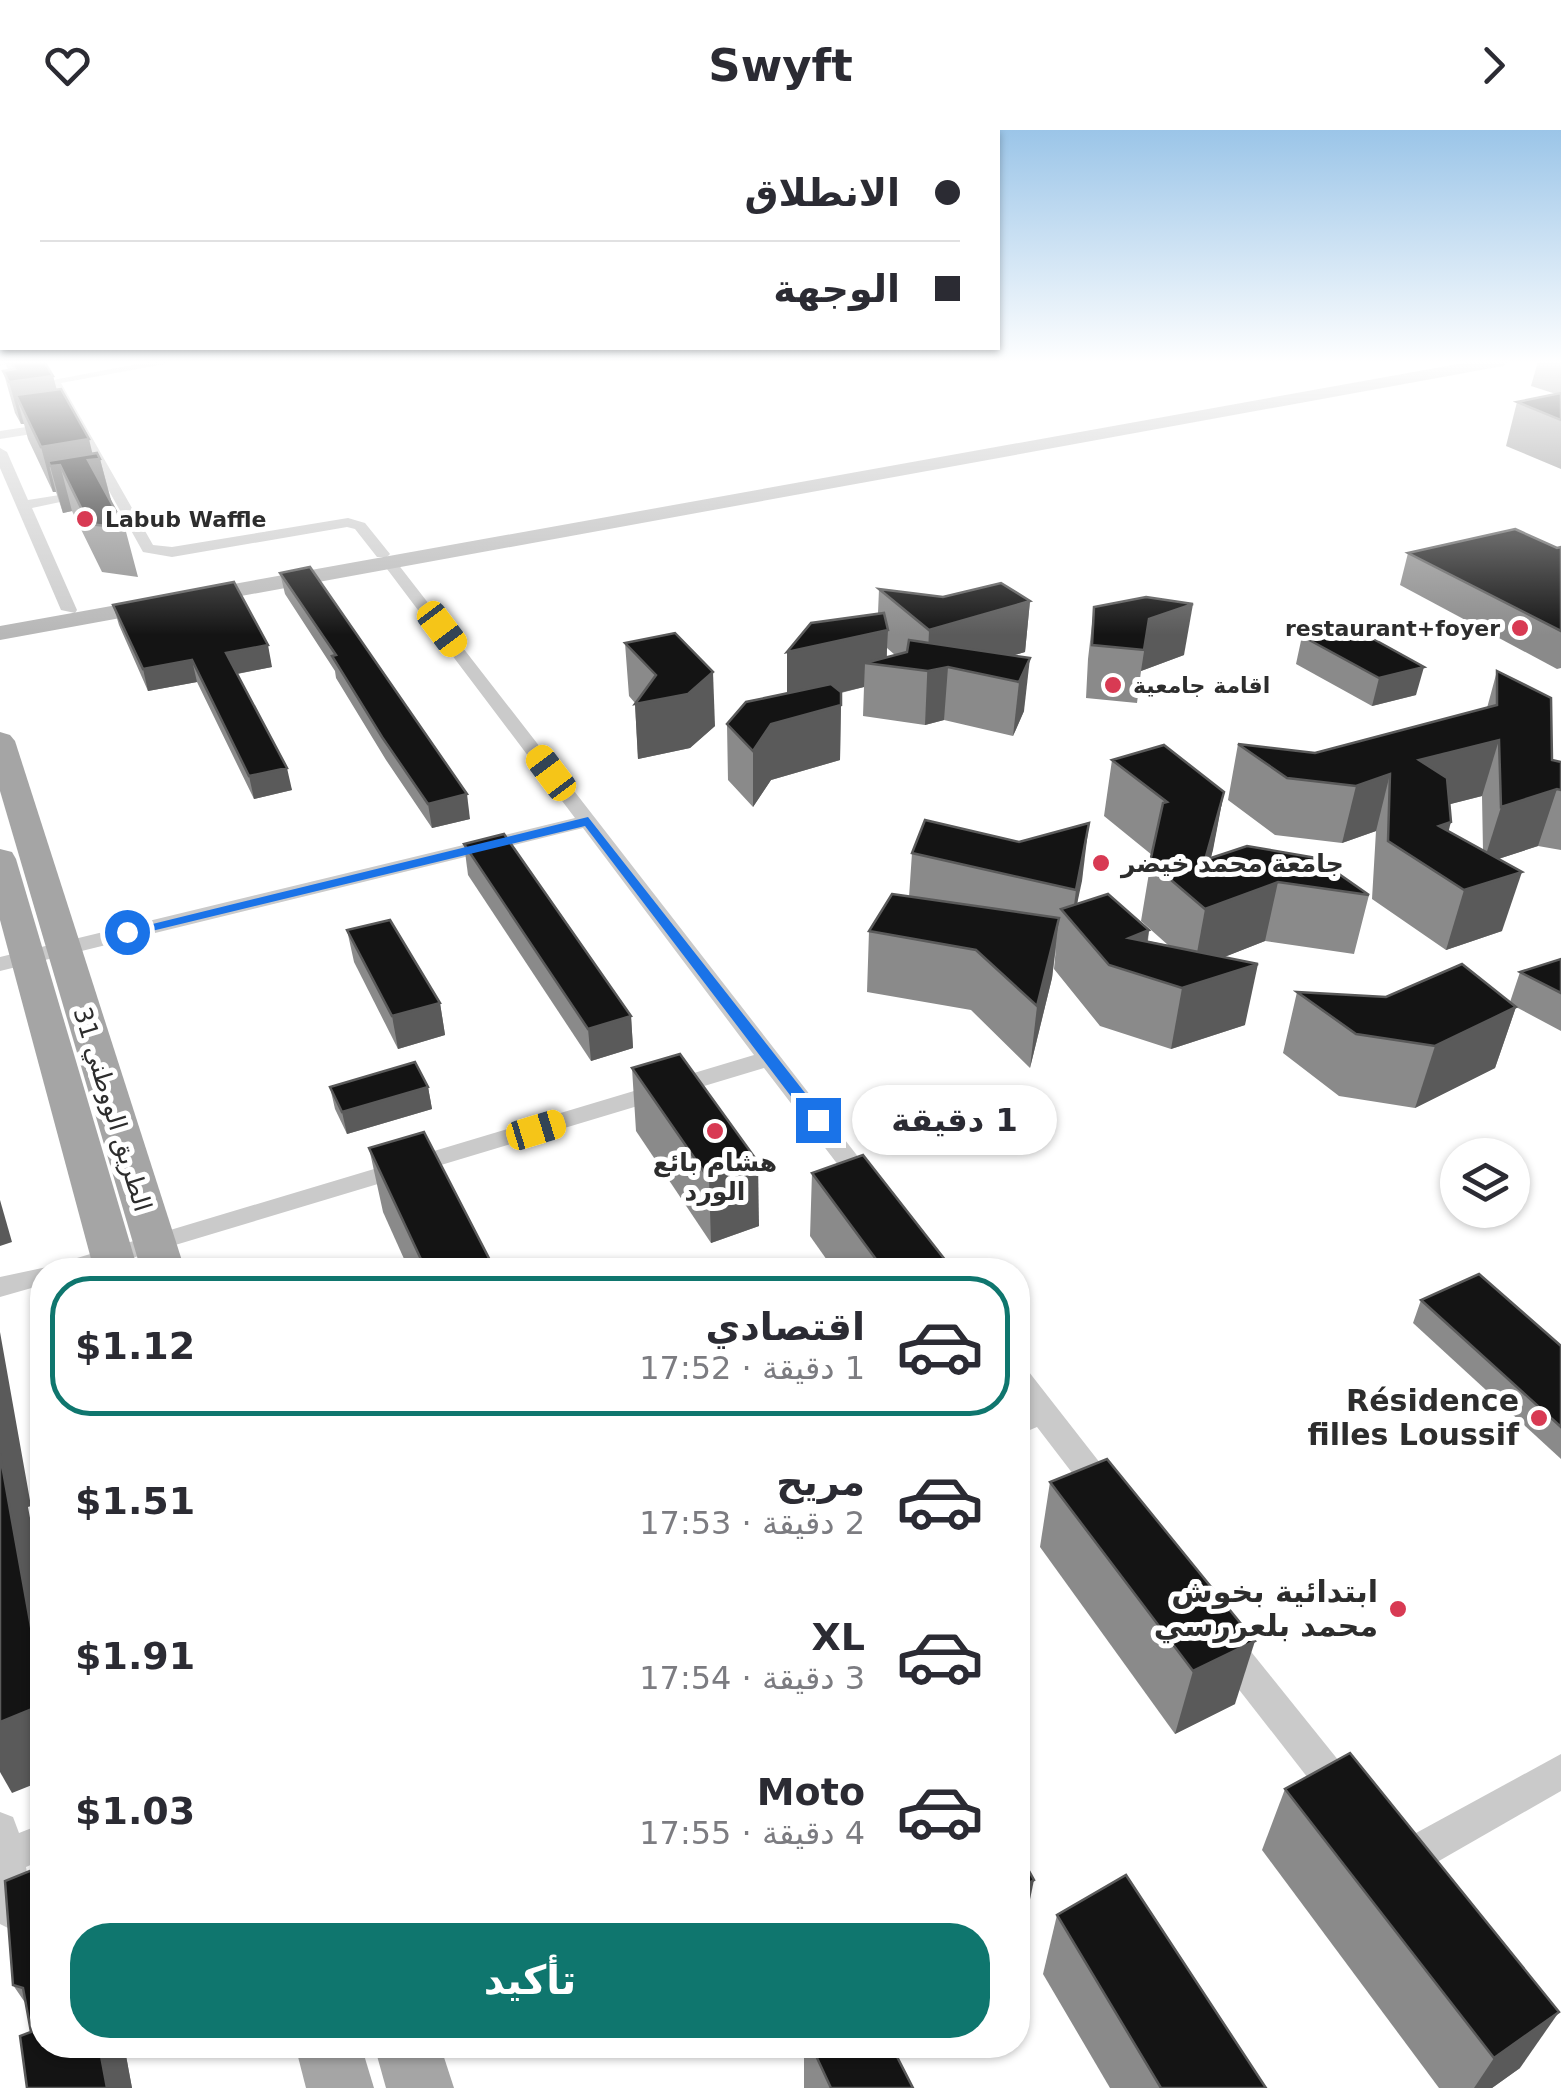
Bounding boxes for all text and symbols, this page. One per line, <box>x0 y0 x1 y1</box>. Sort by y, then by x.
icon: heart <box>40 38 95 93</box>
icon: forward <box>1466 38 1521 93</box>
text: Swyft <box>708 39 853 92</box>
text: الانطلاق <box>745 171 900 215</box>
text: الوجهة <box>773 267 900 311</box>
place label: Labub Waffle <box>105 507 267 532</box>
marker: Labub Waffle <box>74 508 96 530</box>
car <box>412 596 472 662</box>
place label: restaurant+foyer <box>1285 616 1500 641</box>
marker: restaurant+foyer <box>1509 617 1531 639</box>
place label: اقامة جامعية <box>1133 673 1270 698</box>
marker: اقامة جامعية <box>1102 674 1124 696</box>
car <box>521 740 581 806</box>
place label: جامعة محمد خيضر <box>1119 849 1344 879</box>
marker: جامعة محمد خيضر <box>1090 852 1112 874</box>
route start <box>105 910 150 955</box>
street label: الطريق الووطني 31 <box>67 1003 157 1215</box>
callout: 1 دقيقة <box>853 1085 1058 1155</box>
route end <box>796 1098 841 1143</box>
text: 1 دقيقة <box>891 1101 1018 1139</box>
car <box>503 1107 569 1153</box>
marker: هشام بائع الورد <box>704 1120 726 1142</box>
map controls <box>1440 1138 1530 1228</box>
button: layers <box>1440 1138 1530 1228</box>
place label: هشام بائع الورد <box>653 1148 777 1207</box>
icon: car <box>895 1301 985 1391</box>
text: اقتصادي <box>706 1305 865 1349</box>
text: $1.12 <box>75 1324 195 1368</box>
text: 1 دقيقة · 17:52 <box>639 1349 865 1387</box>
place label: Résidence filles Loussif <box>1307 1383 1520 1452</box>
marker: Résidence filles Loussif <box>1528 1407 1550 1429</box>
icon: car <box>895 1456 985 1546</box>
text: مريح <box>776 1460 865 1504</box>
text: $1.51 <box>75 1479 195 1523</box>
text: 2 دقيقة · 17:53 <box>639 1504 865 1542</box>
place label: ابتدائية بخوش محمد بلعررسي <box>1154 1574 1378 1644</box>
marker: ابتدائية بخوش محمد بلعررسي <box>1387 1598 1409 1620</box>
icon: car <box>895 1611 985 1701</box>
text: XL <box>811 1615 865 1659</box>
text: $1.91 <box>75 1634 195 1678</box>
text: 3 دقيقة · 17:54 <box>639 1659 865 1697</box>
icon: car <box>895 1766 985 1856</box>
text: Moto <box>757 1770 865 1814</box>
text: $1.03 <box>75 1789 195 1833</box>
text: 4 دقيقة · 17:55 <box>639 1814 865 1852</box>
button: تأكيد <box>70 1923 990 2038</box>

